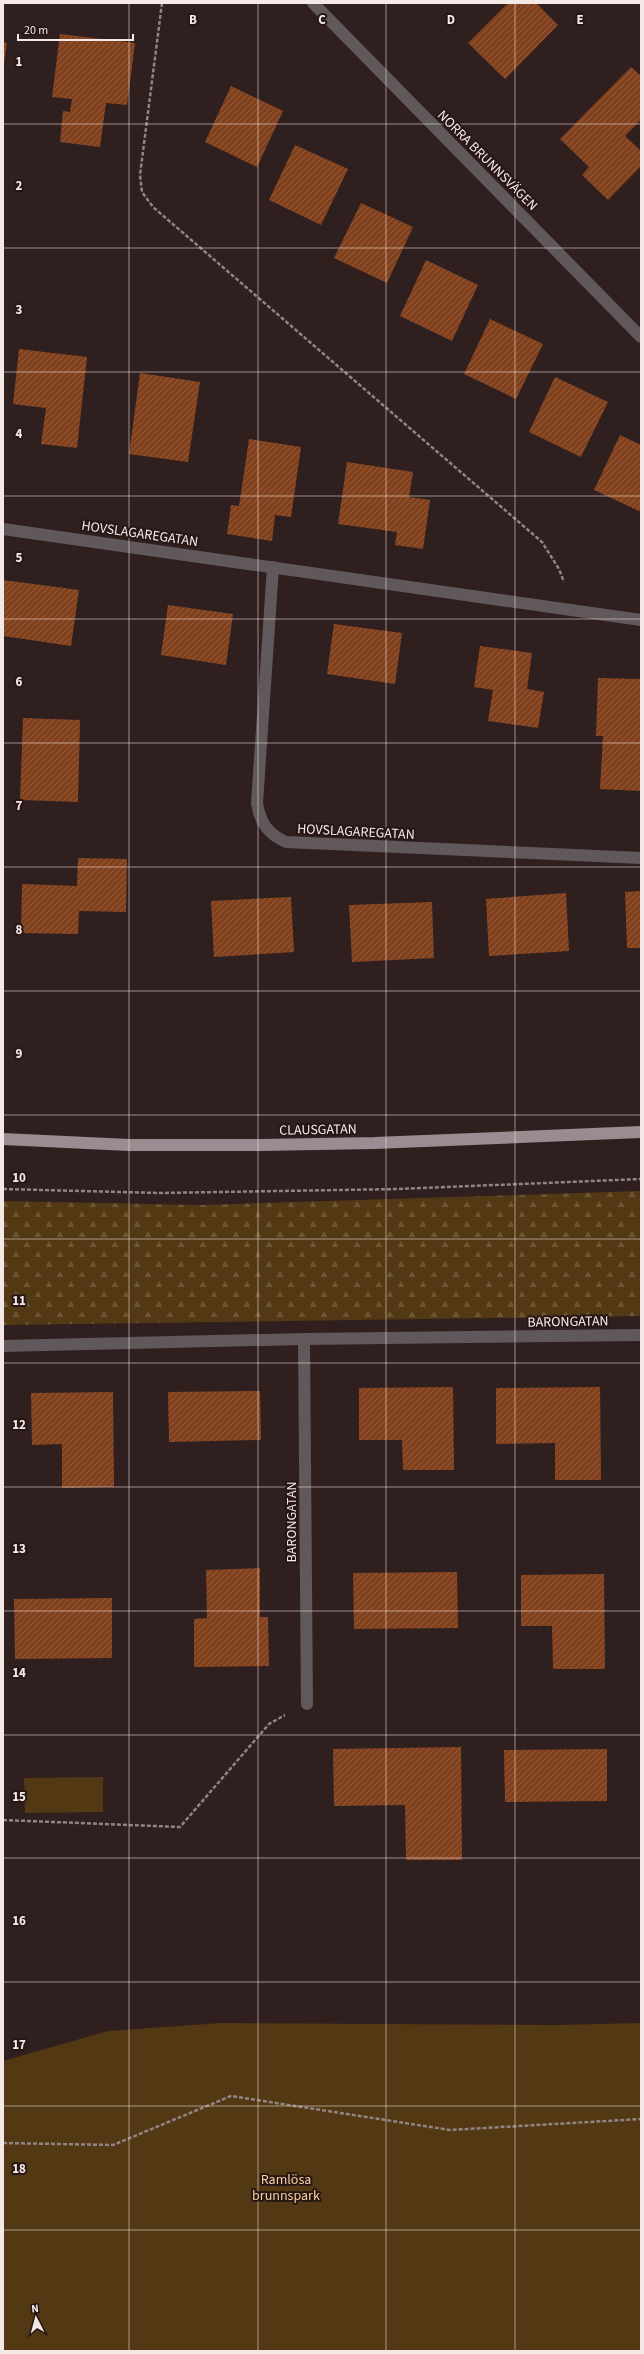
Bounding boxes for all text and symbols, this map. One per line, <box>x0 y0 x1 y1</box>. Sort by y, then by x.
text: B <box>189 11 197 29</box>
text: C <box>318 11 326 29</box>
text: D <box>447 11 455 29</box>
text: E <box>576 11 584 29</box>
scale bar <box>18 16 133 42</box>
text: 20 m <box>24 22 48 39</box>
text: 1 <box>16 53 23 71</box>
street label: NORRA BRUNNSVÄGEN <box>432 106 542 216</box>
text: 2 <box>16 177 23 195</box>
text: 3 <box>16 301 23 319</box>
text: 4 <box>16 425 23 443</box>
street label: HOVSLAGAREGATAN <box>80 516 200 552</box>
text: 5 <box>16 549 23 567</box>
text: 6 <box>16 673 23 691</box>
text: 7 <box>16 797 23 815</box>
street label: HOVSLAGAREGATAN <box>297 819 415 845</box>
text: 8 <box>16 921 23 939</box>
text: 9 <box>16 1045 23 1063</box>
street label: CLAUSGATAN <box>279 1119 357 1141</box>
text: 10 <box>12 1169 26 1187</box>
text: 11 <box>12 1292 26 1310</box>
street label: BARONGATAN <box>527 1311 609 1333</box>
text: 12 <box>12 1416 26 1434</box>
street label: BARONGATAN <box>282 1481 302 1563</box>
text: 13 <box>12 1540 26 1558</box>
text: 14 <box>12 1664 26 1682</box>
text: 15 <box>12 1788 26 1806</box>
text: 16 <box>12 1912 26 1930</box>
text: 17 <box>12 2036 26 2054</box>
text: 18 <box>12 2160 26 2178</box>
park label: Ramlösa brunnspark <box>252 2170 320 2206</box>
north arrow <box>16 2298 56 2338</box>
text: N <box>31 2301 39 2316</box>

